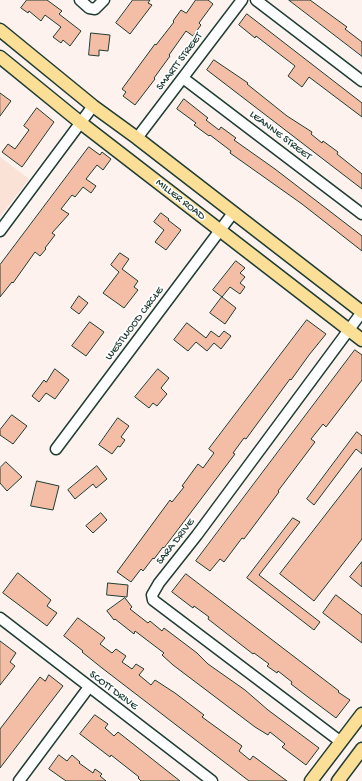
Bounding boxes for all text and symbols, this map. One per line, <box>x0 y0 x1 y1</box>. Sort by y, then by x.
street label: SMARTT STREET <box>154 30 206 94</box>
street label: LEANNE STREET <box>246 108 314 164</box>
street label: MILLER ROAD <box>152 176 208 224</box>
street label: WESTWOOD CIRCLE <box>103 284 167 364</box>
street label: SARA DRIVE <box>154 516 198 568</box>
street label: SCOTT DRIVE <box>86 668 140 714</box>

